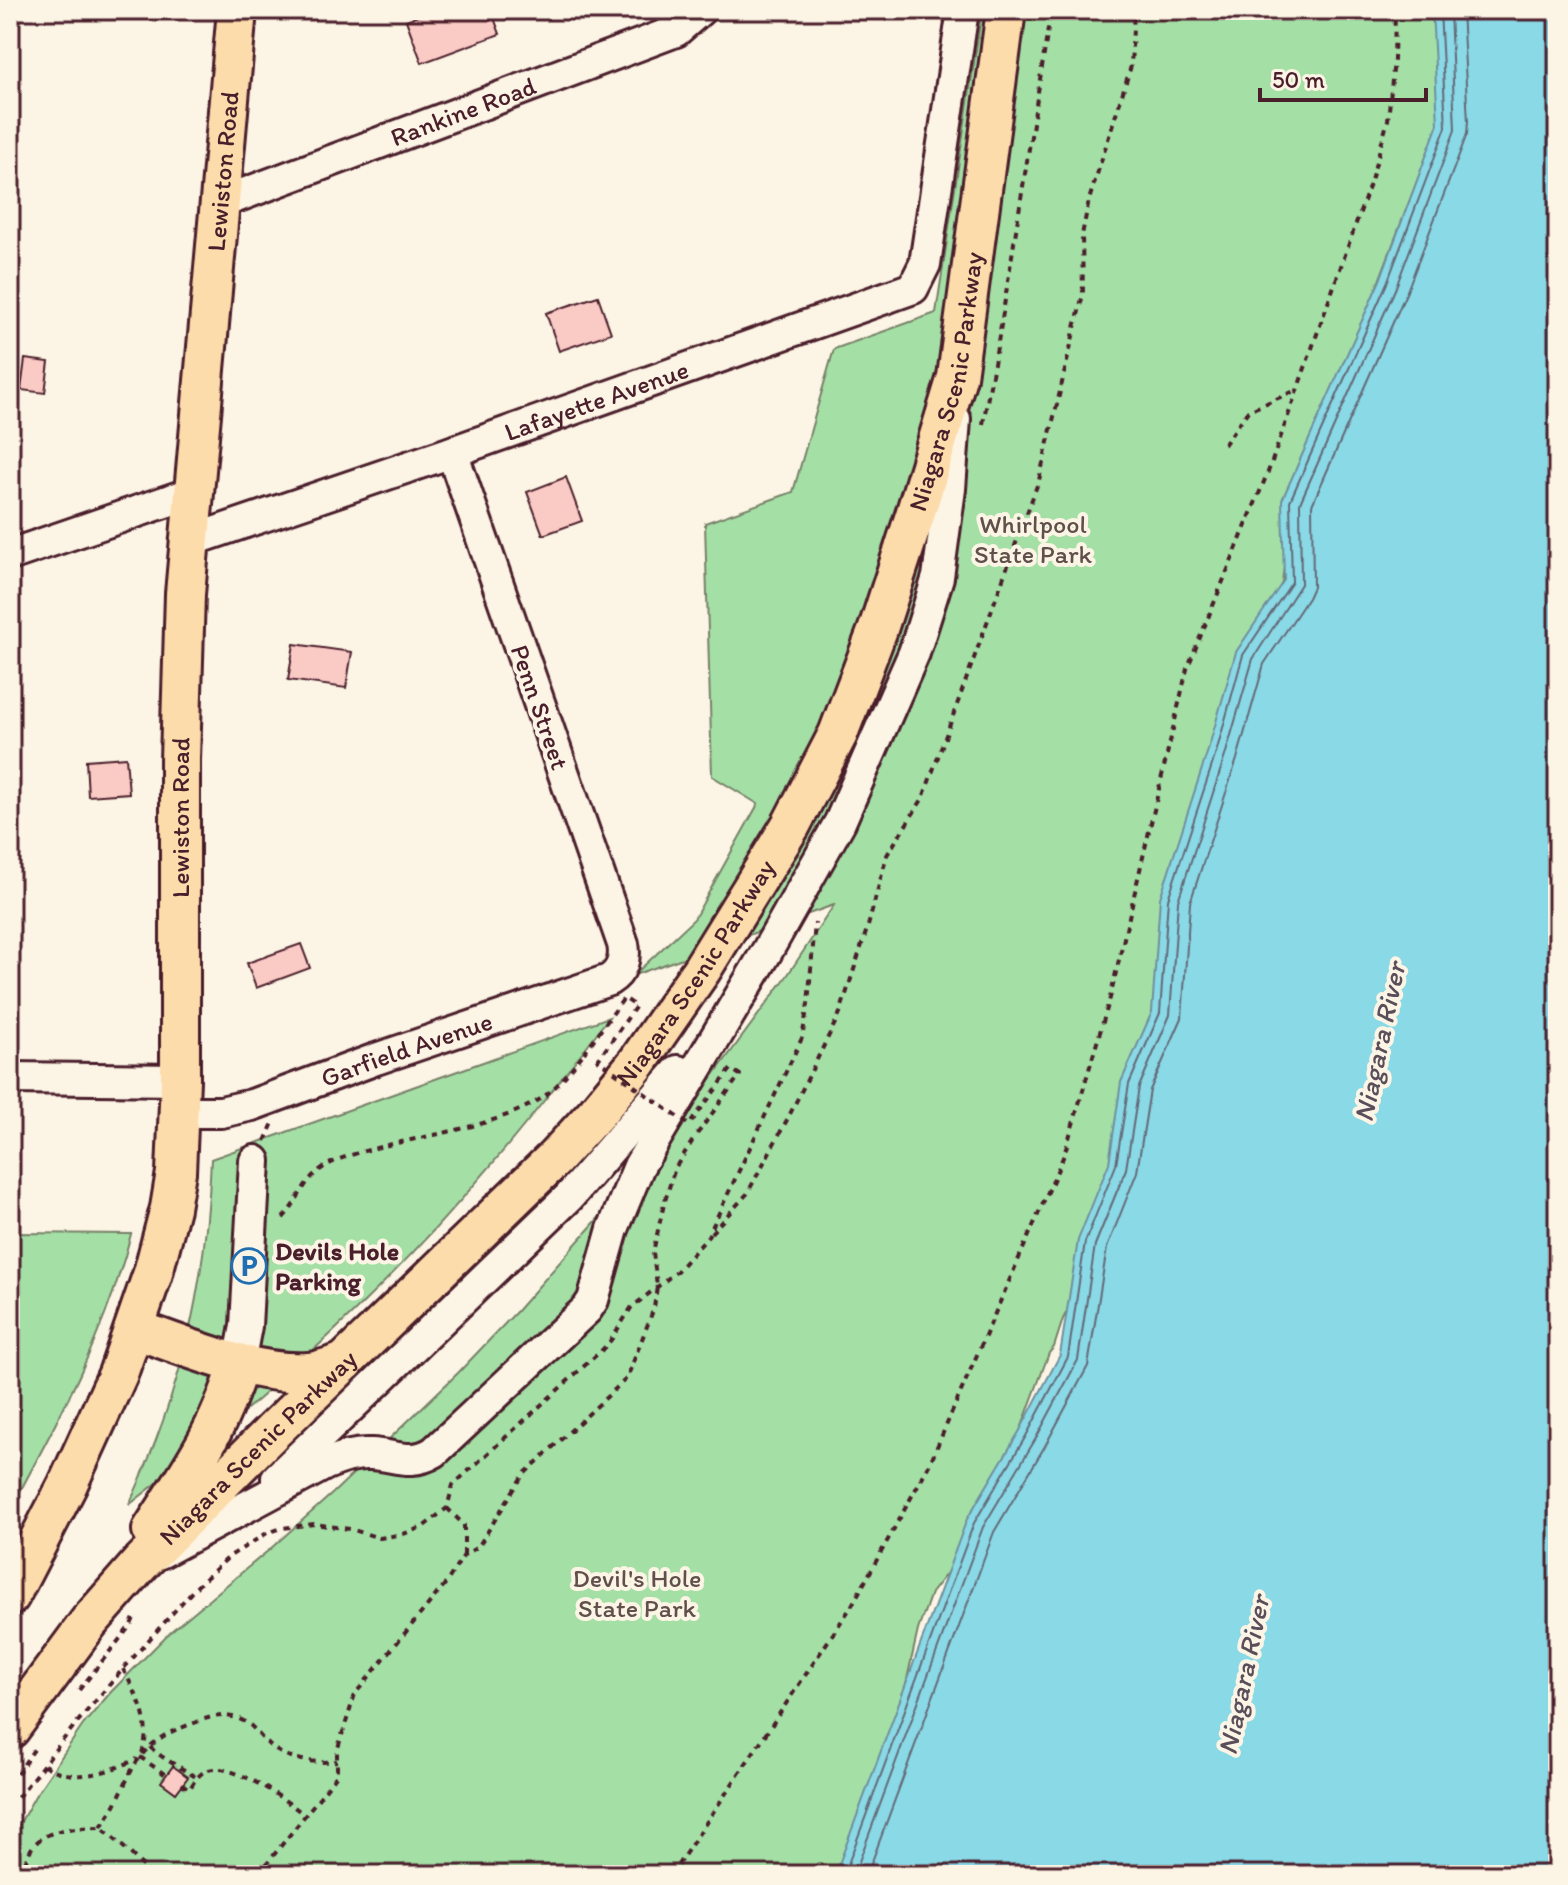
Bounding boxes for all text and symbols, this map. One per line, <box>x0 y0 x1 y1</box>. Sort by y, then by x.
scale bar <box>1260 52 1426 102</box>
text: 50 m <box>1272 65 1325 94</box>
street label: Rankine Road <box>386 69 541 153</box>
street label: Lewiston Road <box>200 90 246 253</box>
street label: Niagara Scenic Parkway <box>901 250 990 515</box>
street label: Lafayette Avenue <box>500 353 693 448</box>
park label: Whirlpool State Park <box>974 508 1093 570</box>
street label: Penn Street <box>504 640 576 774</box>
street label: Lewiston Road <box>164 737 197 898</box>
street label: Niagara Scenic Parkway <box>609 853 782 1093</box>
water label: Niagara River <box>1346 956 1413 1125</box>
street label: Garfield Avenue <box>316 1005 496 1094</box>
place label: Devils Hole Parking <box>275 1235 399 1297</box>
parking icon: Devils Hole Parking <box>230 1247 268 1285</box>
street label: Niagara Scenic Parkway <box>152 1343 363 1552</box>
park label: Devil's Hole State Park <box>572 1562 702 1624</box>
water label: Niagara River <box>1210 1589 1277 1758</box>

